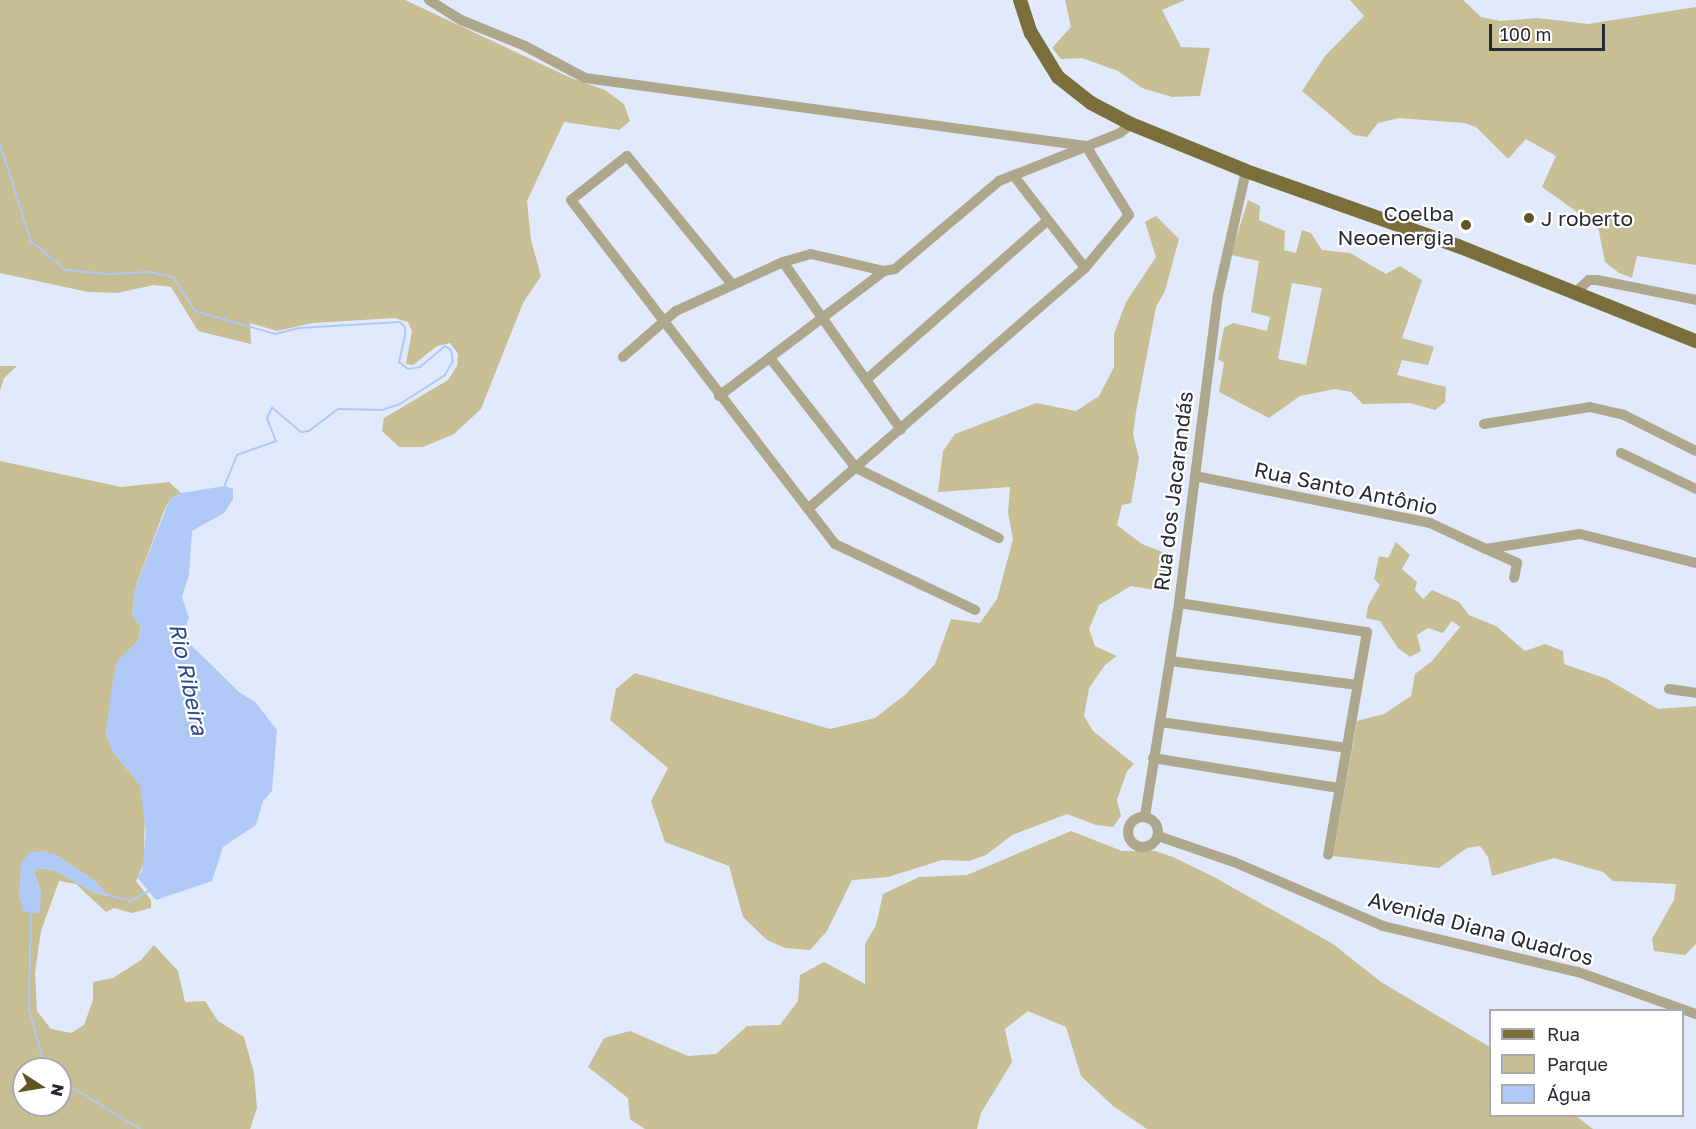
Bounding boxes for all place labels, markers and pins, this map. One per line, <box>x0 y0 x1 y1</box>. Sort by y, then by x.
place label: Coelba Neoenergia <box>1338 200 1454 250</box>
place label: J roberto <box>1541 205 1633 231</box>
marker: J roberto <box>1522 211 1536 225</box>
marker: Coelba Neoenergia <box>1459 218 1473 232</box>

